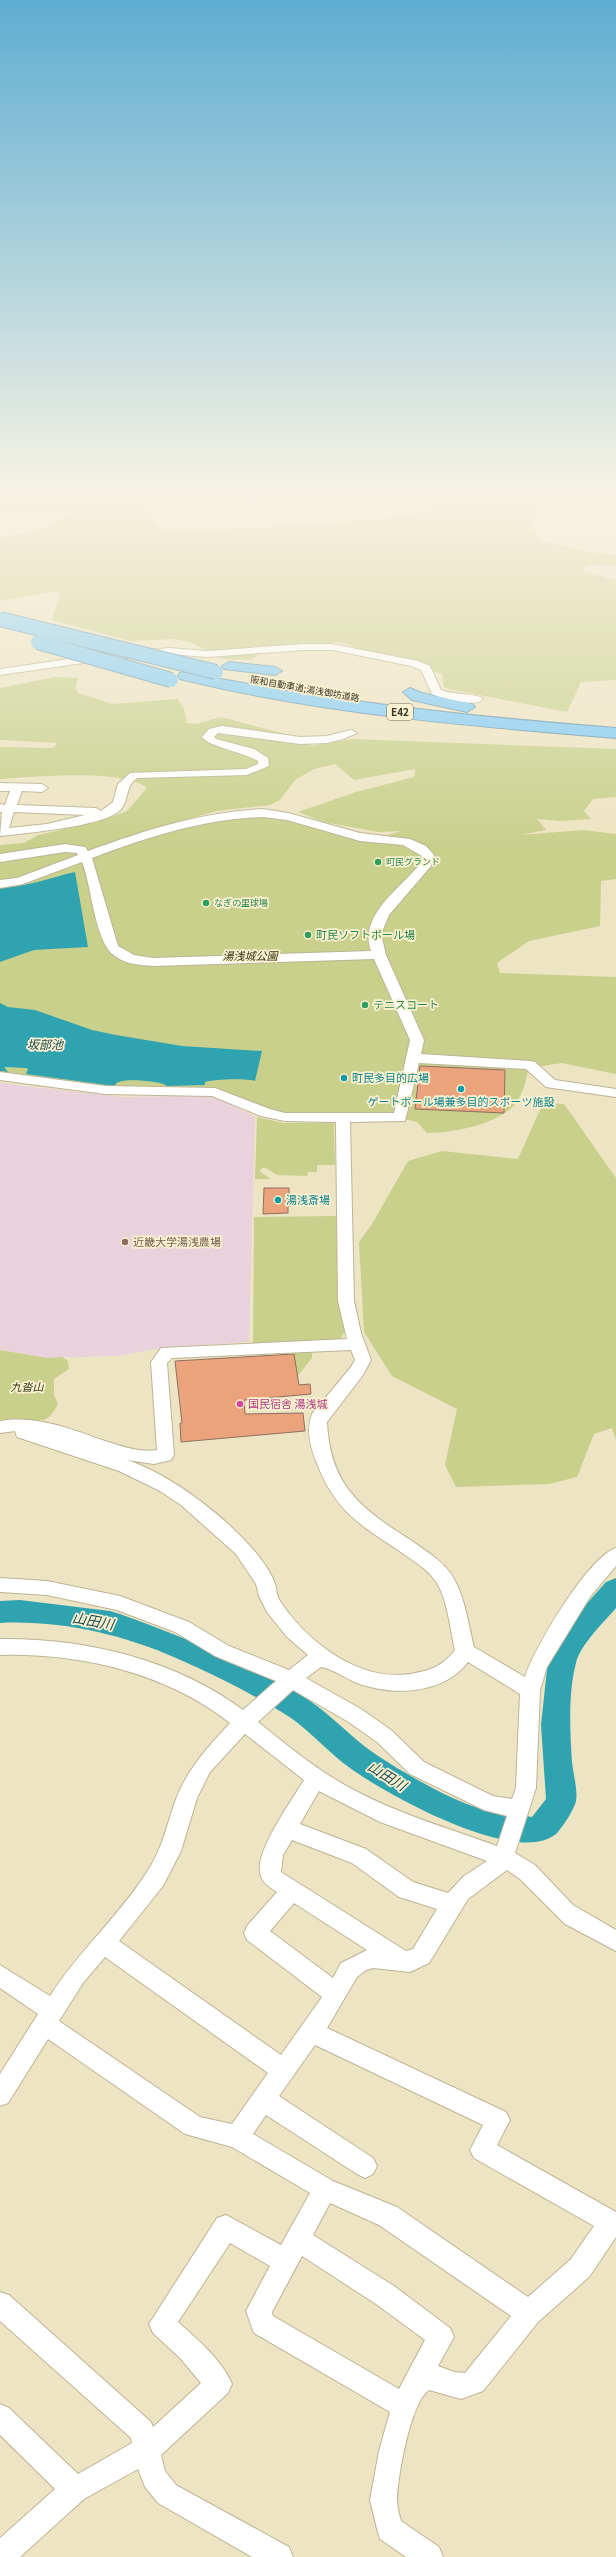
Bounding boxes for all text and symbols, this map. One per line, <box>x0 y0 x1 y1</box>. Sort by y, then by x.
street label: 阪和自動車道;湯浅御坊道路 <box>250 673 361 705</box>
road number: E42 <box>387 704 413 720</box>
place label: 町民グランド <box>386 855 440 868</box>
marker: 町民グランド <box>373 857 383 867</box>
place label: なぎの里球場 <box>214 896 268 909</box>
marker: なぎの里球場 <box>201 898 211 908</box>
place label: 町民ソフトボール場 <box>316 926 415 942</box>
marker: 町民ソフトボール場 <box>303 930 313 940</box>
park label: 湯浅城公園 <box>223 947 279 963</box>
place label: テニスコート <box>373 996 439 1012</box>
marker: テニスコート <box>360 1000 370 1010</box>
water label: 坂部池 <box>27 1035 64 1052</box>
place label: 町民多目的広場 <box>352 1069 429 1085</box>
marker: 町民多目的広場 <box>339 1073 349 1083</box>
marker: ゲートボール場兼多目的スポーツ施設 <box>456 1084 466 1094</box>
place label: ゲートボール場兼多目的スポーツ施設 <box>368 1093 554 1109</box>
place label: 湯浅斎場 <box>286 1191 330 1207</box>
marker: 湯浅斎場 <box>273 1195 283 1205</box>
place label: 近畿大学湯浅農場 <box>133 1233 221 1249</box>
marker: 近畿大学湯浅農場 <box>120 1237 130 1247</box>
park label: 九沓山 <box>11 1378 44 1394</box>
place label: 国民宿舎 湯浅城 <box>248 1395 327 1411</box>
marker: 国民宿舎 湯浅城 <box>235 1399 245 1409</box>
water label: 山田川 <box>71 1607 118 1634</box>
water label: 山田川 <box>364 1756 412 1796</box>

